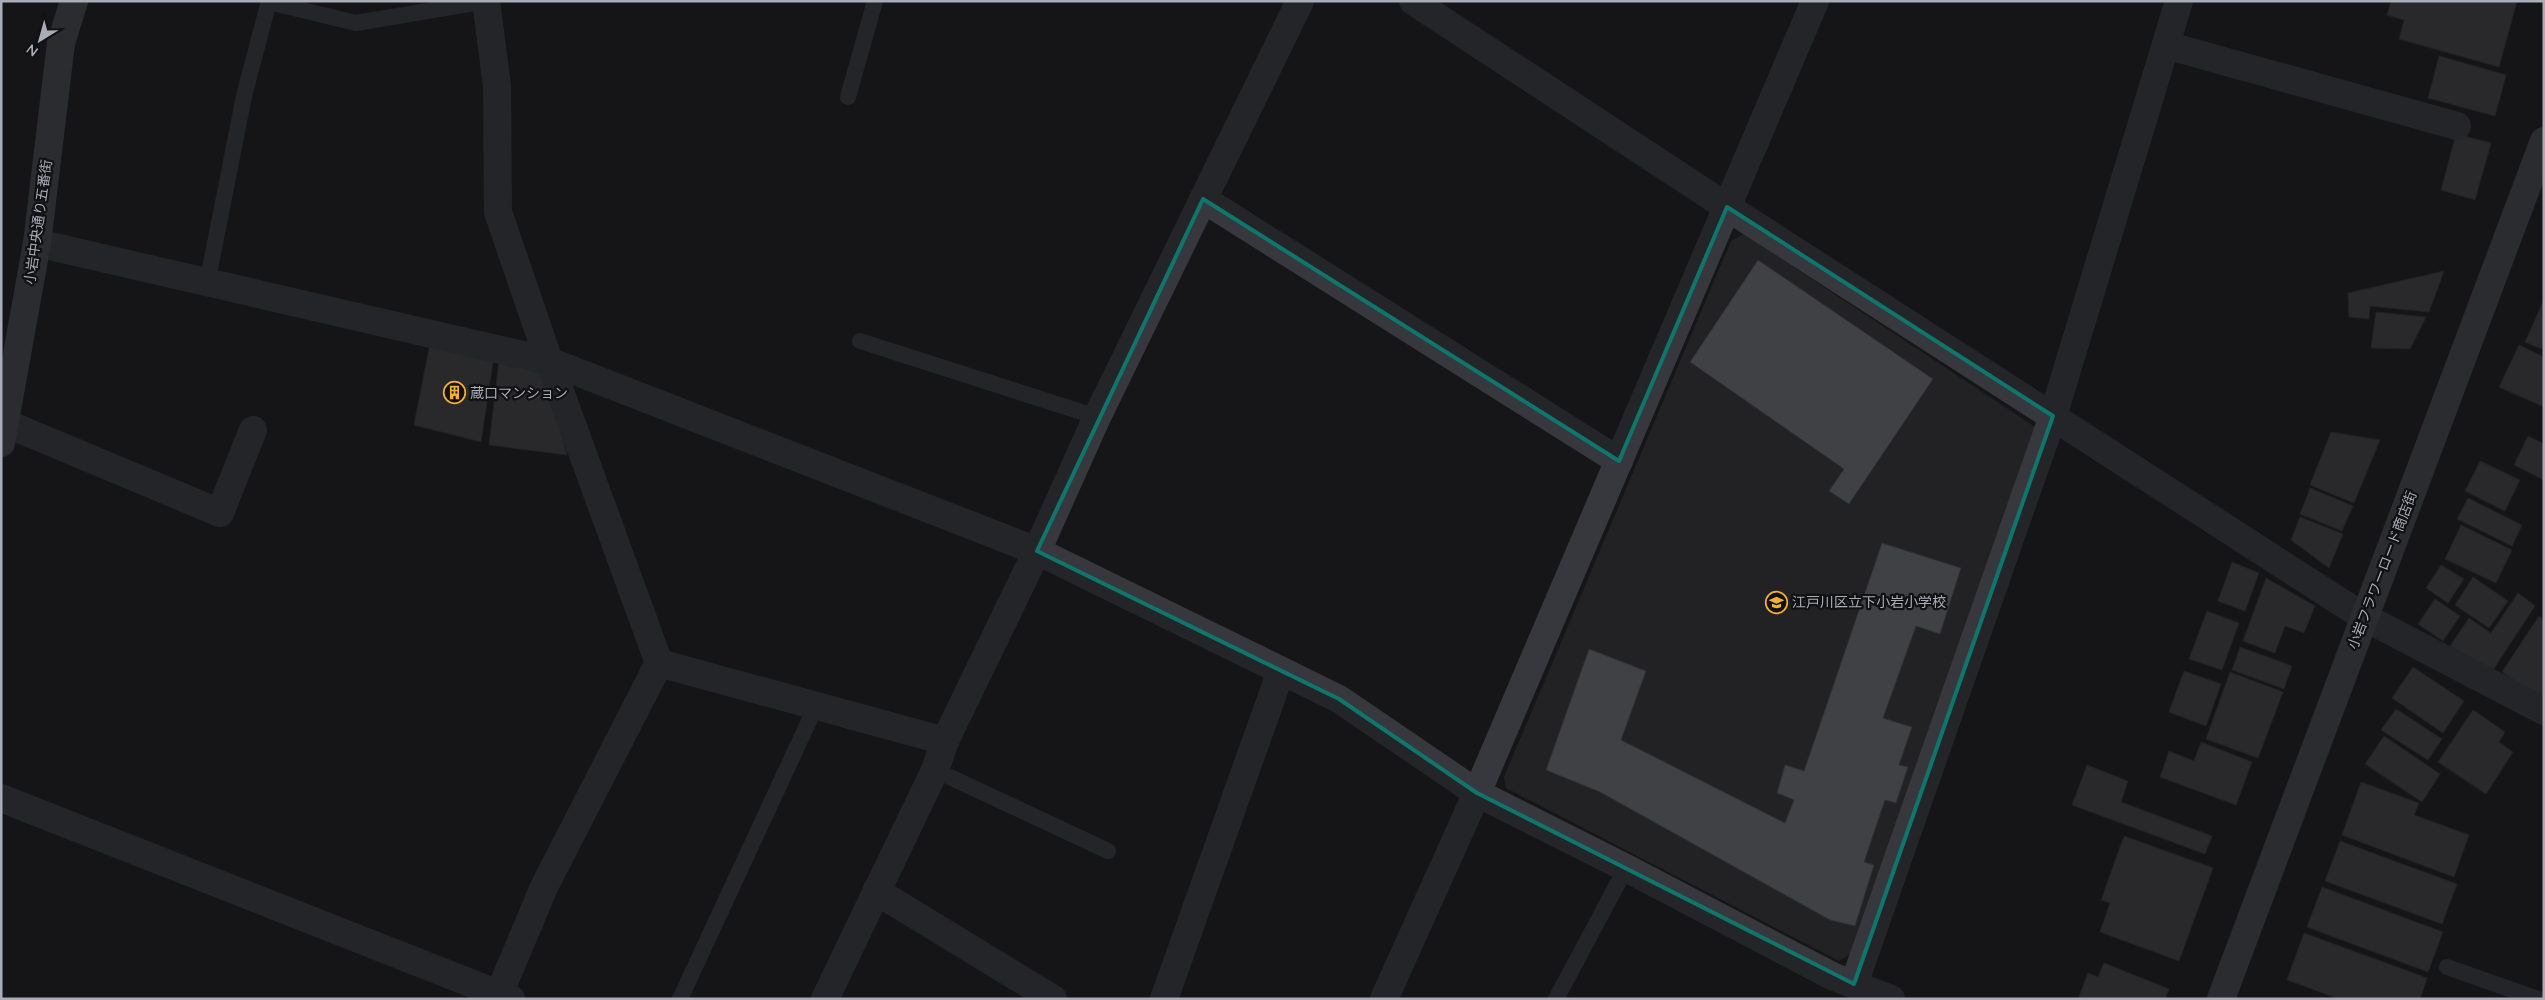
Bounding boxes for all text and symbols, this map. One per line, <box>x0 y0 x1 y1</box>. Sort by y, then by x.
north arrow <box>15 15 65 65</box>
text: N <box>23 40 42 61</box>
street label: 小岩中央通り五番街 <box>20 158 56 286</box>
building icon: 蔵口マンション <box>442 381 466 405</box>
place label: 蔵口マンション <box>470 384 568 402</box>
street label: 小岩フラワーロード商店街 <box>2343 488 2421 652</box>
school or university icon: 江戸川区立下小岩小学校 <box>1764 590 1788 614</box>
place label: 江戸川区立下小岩小学校 <box>1792 593 1946 611</box>

